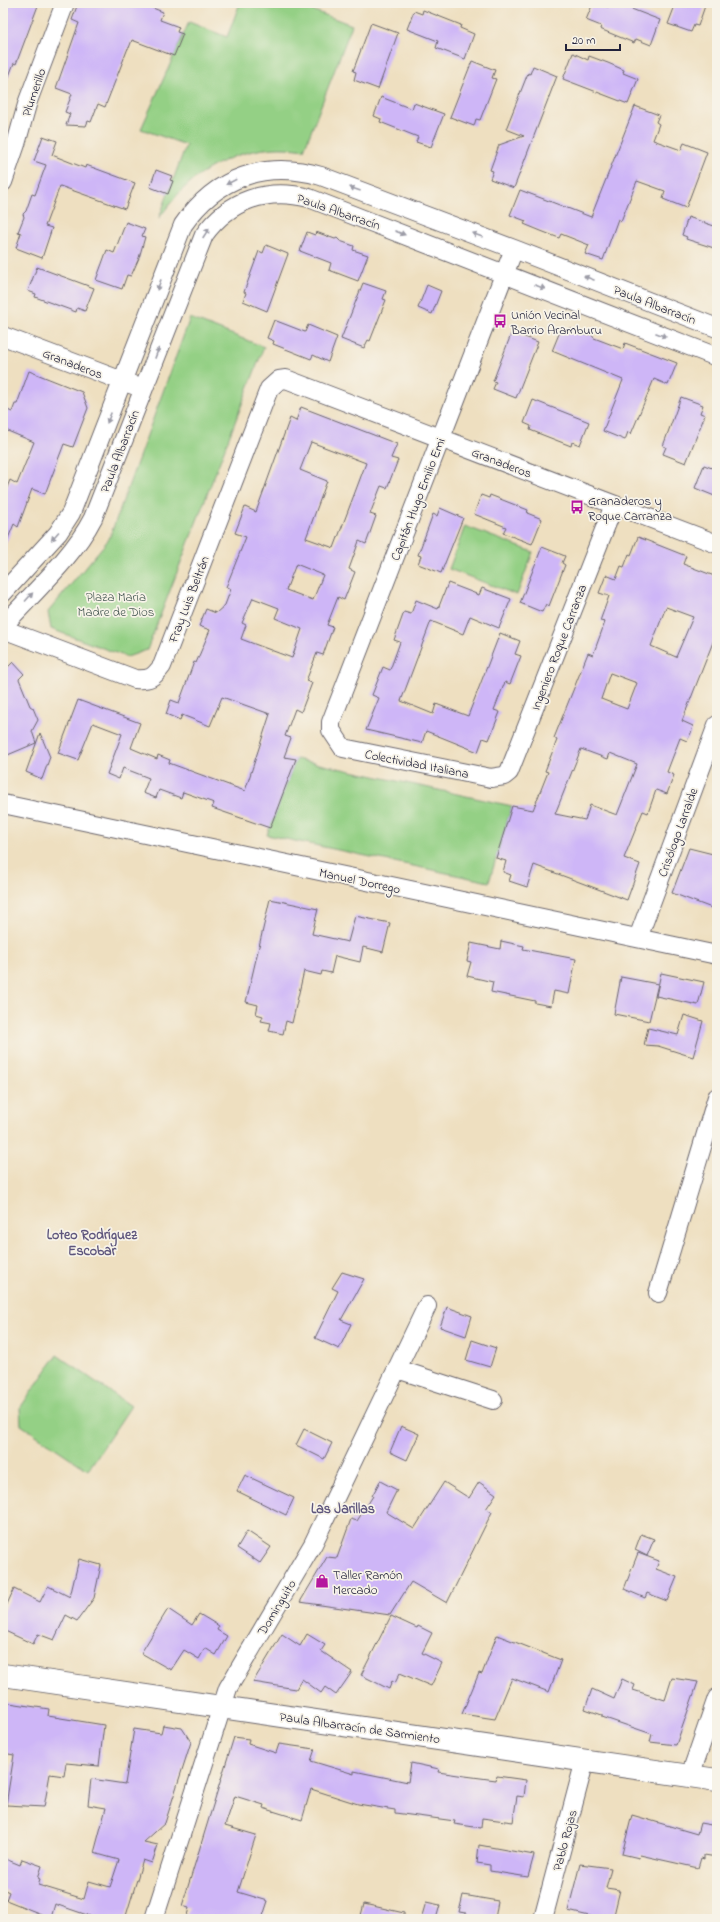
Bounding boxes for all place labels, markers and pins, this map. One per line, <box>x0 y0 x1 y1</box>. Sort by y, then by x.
place label: Unión Vecinal Barrio Aramburu <box>510 306 602 340</box>
bus stop icon: Unión Vecinal Barrio Aramburu <box>492 313 508 329</box>
place label: Granaderos y Roque Carranza <box>588 492 672 526</box>
bus stop icon: Granaderos y Roque Carranza <box>569 499 585 515</box>
place label: Taller Ramón Mercado <box>333 1566 402 1600</box>
shop icon: Taller Ramón Mercado <box>314 1573 330 1589</box>

